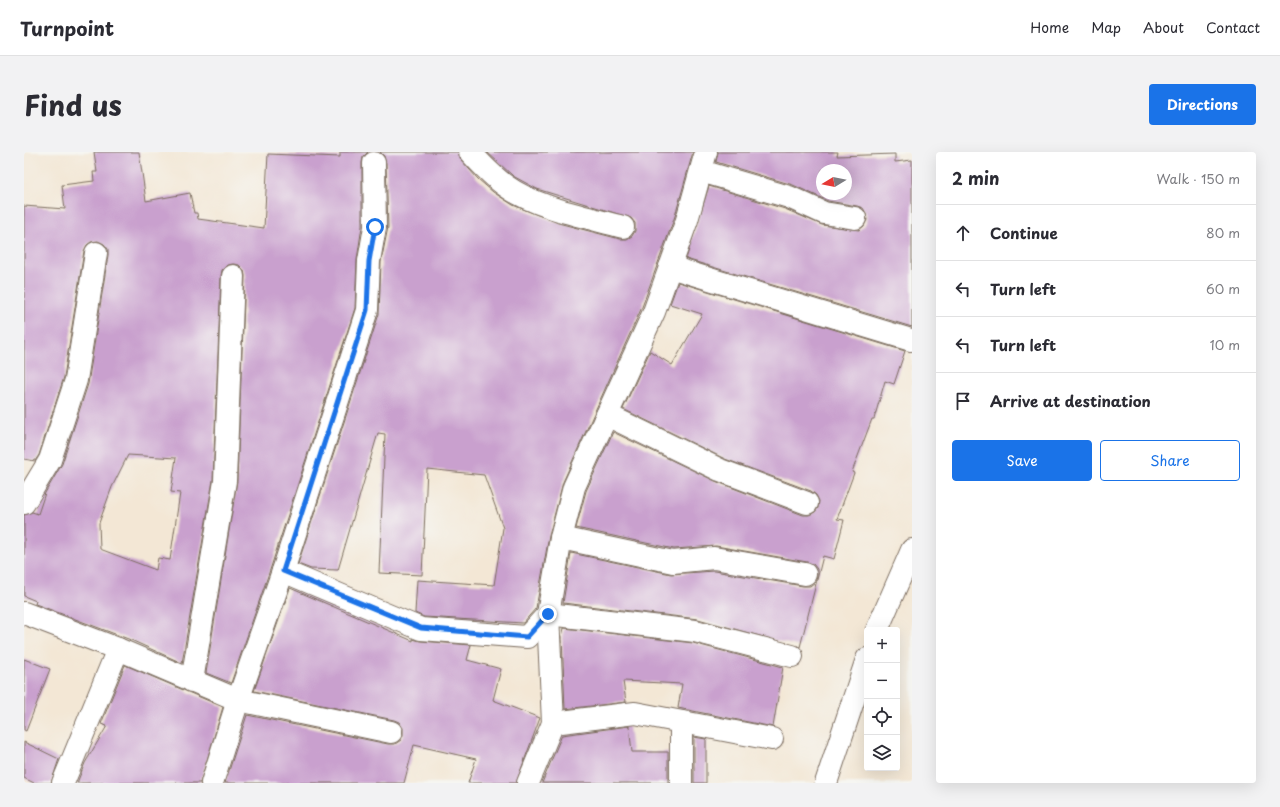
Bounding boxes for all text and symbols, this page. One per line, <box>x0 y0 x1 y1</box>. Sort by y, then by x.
text: Turnpoint <box>20 14 114 42</box>
text: Home <box>1030 17 1069 38</box>
text: Map <box>1091 17 1121 38</box>
text: About <box>1143 17 1184 38</box>
text: Contact <box>1206 17 1260 38</box>
text: Find us <box>24 83 122 126</box>
button: Directions <box>1149 84 1256 125</box>
north arrow <box>816 164 852 200</box>
text: 2 min <box>952 165 999 191</box>
text: Walk · 150 m <box>1156 169 1240 188</box>
route start <box>366 218 384 236</box>
text: Continue <box>990 221 1058 244</box>
icon: ahead <box>952 222 974 244</box>
text: 80 m <box>1206 223 1240 242</box>
text: Turn left <box>990 277 1056 300</box>
icon: left <box>952 278 974 300</box>
text: 60 m <box>1206 279 1240 298</box>
text: Turn left <box>990 333 1056 356</box>
icon: left <box>952 334 974 356</box>
text: 10 m <box>1210 335 1240 354</box>
text: Arrive at destination <box>990 389 1151 412</box>
icon: arrive <box>952 390 974 412</box>
button: Save <box>952 440 1092 481</box>
button: Share <box>1100 440 1240 481</box>
route end <box>539 605 557 623</box>
map controls <box>864 627 900 771</box>
button: + <box>864 627 900 663</box>
button: − <box>864 663 900 699</box>
button: locate <box>864 699 900 735</box>
button: layers <box>864 735 900 771</box>

